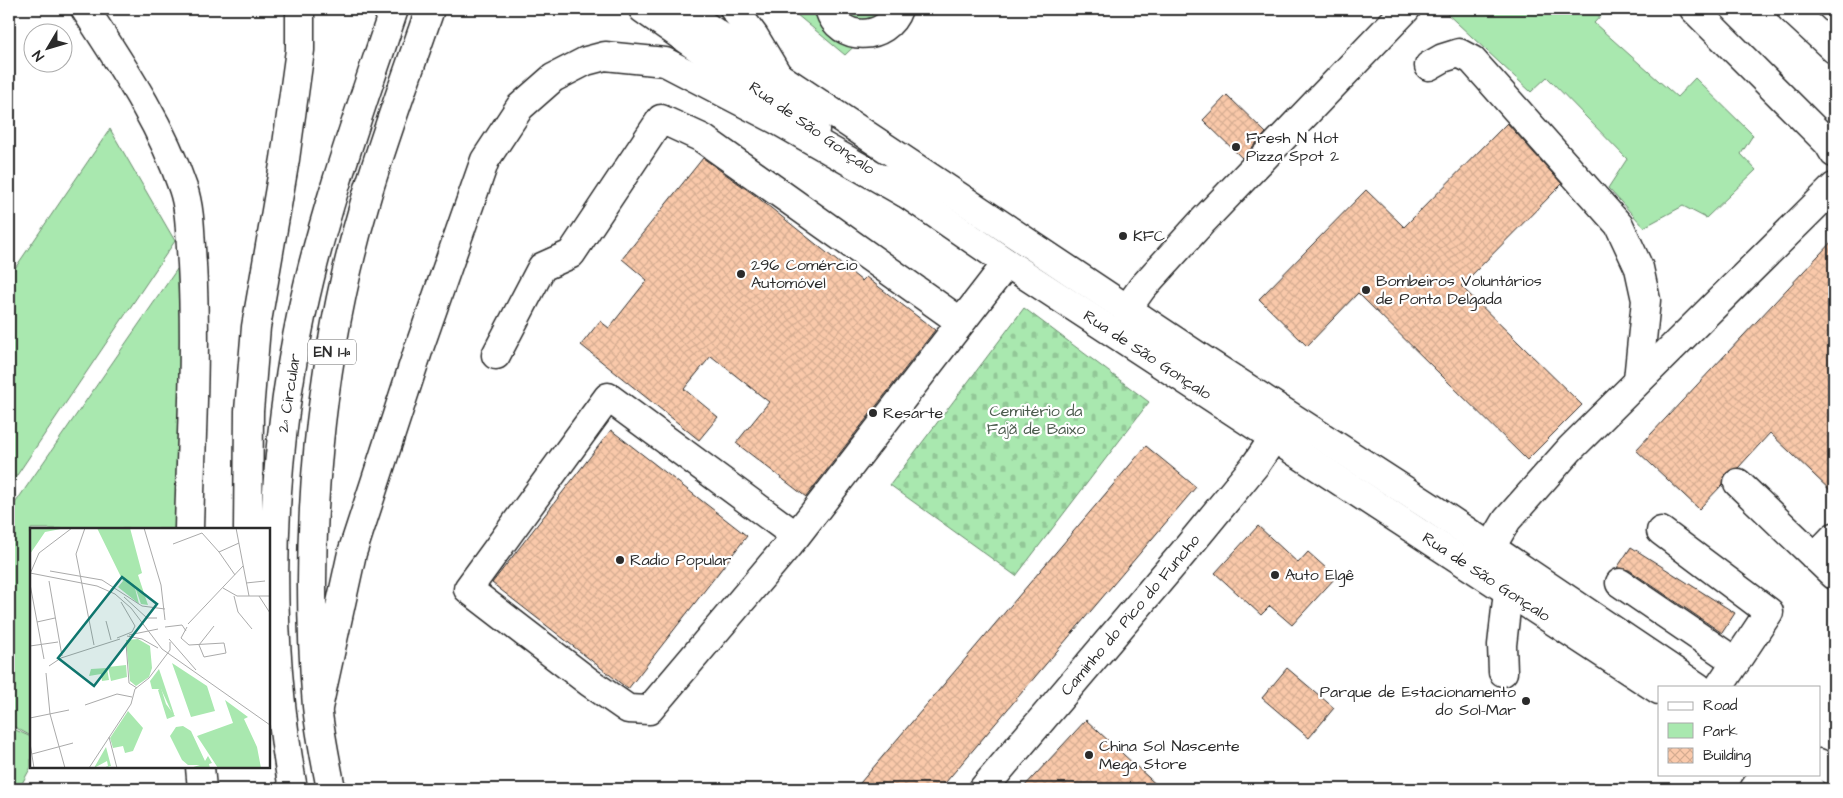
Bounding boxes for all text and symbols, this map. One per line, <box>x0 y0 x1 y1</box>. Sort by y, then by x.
north arrow <box>22 22 72 72</box>
text: N <box>28 46 49 65</box>
street label: Rua de São Gonçalo <box>745 76 879 180</box>
place label: Fresh N Hot Pizza Spot 2 <box>1246 127 1339 167</box>
marker: Fresh N Hot Pizza Spot 2 <box>1230 141 1242 153</box>
place label: KFC <box>1133 225 1165 247</box>
marker: KFC <box>1117 230 1129 242</box>
place label: 296 Comércio Automóvel <box>751 254 858 294</box>
marker: 296 Comércio Automóvel <box>735 268 747 280</box>
place label: Bombeiros Voluntários de Ponta Delgada <box>1376 270 1542 311</box>
marker: Bombeiros Voluntários de Ponta Delgada <box>1360 284 1372 296</box>
street label: Rua de São Gonçalo <box>1079 305 1216 405</box>
road number: EN 1-1ª <box>308 340 356 364</box>
street label: 2ª Circular <box>272 352 306 434</box>
park label: Cemitério da Fajã de Baixo <box>987 400 1085 440</box>
place label: Resarte <box>883 402 944 424</box>
marker: Resarte <box>867 407 879 419</box>
street label: Rua de São Gonçalo <box>1418 527 1555 627</box>
inset map <box>30 528 270 768</box>
street label: Caminho do Pico do Funcho <box>1056 530 1205 700</box>
place label: Radio Popular <box>630 549 731 571</box>
marker: Radio Popular <box>614 554 626 566</box>
place label: Auto Elgê <box>1285 564 1354 587</box>
marker: Auto Elgê <box>1269 569 1281 581</box>
place label: Parque de Estacionamento do Sol-Mar <box>1320 681 1516 721</box>
legend <box>1658 686 1820 776</box>
marker: Parque de Estacionamento do Sol-Mar <box>1520 695 1532 707</box>
text: Road <box>1703 695 1738 716</box>
text: Park <box>1703 721 1738 742</box>
place label: China Sol Nascente Mega Store <box>1099 735 1240 776</box>
text: Building <box>1703 745 1751 767</box>
marker: China Sol Nascente Mega Store <box>1083 749 1095 761</box>

